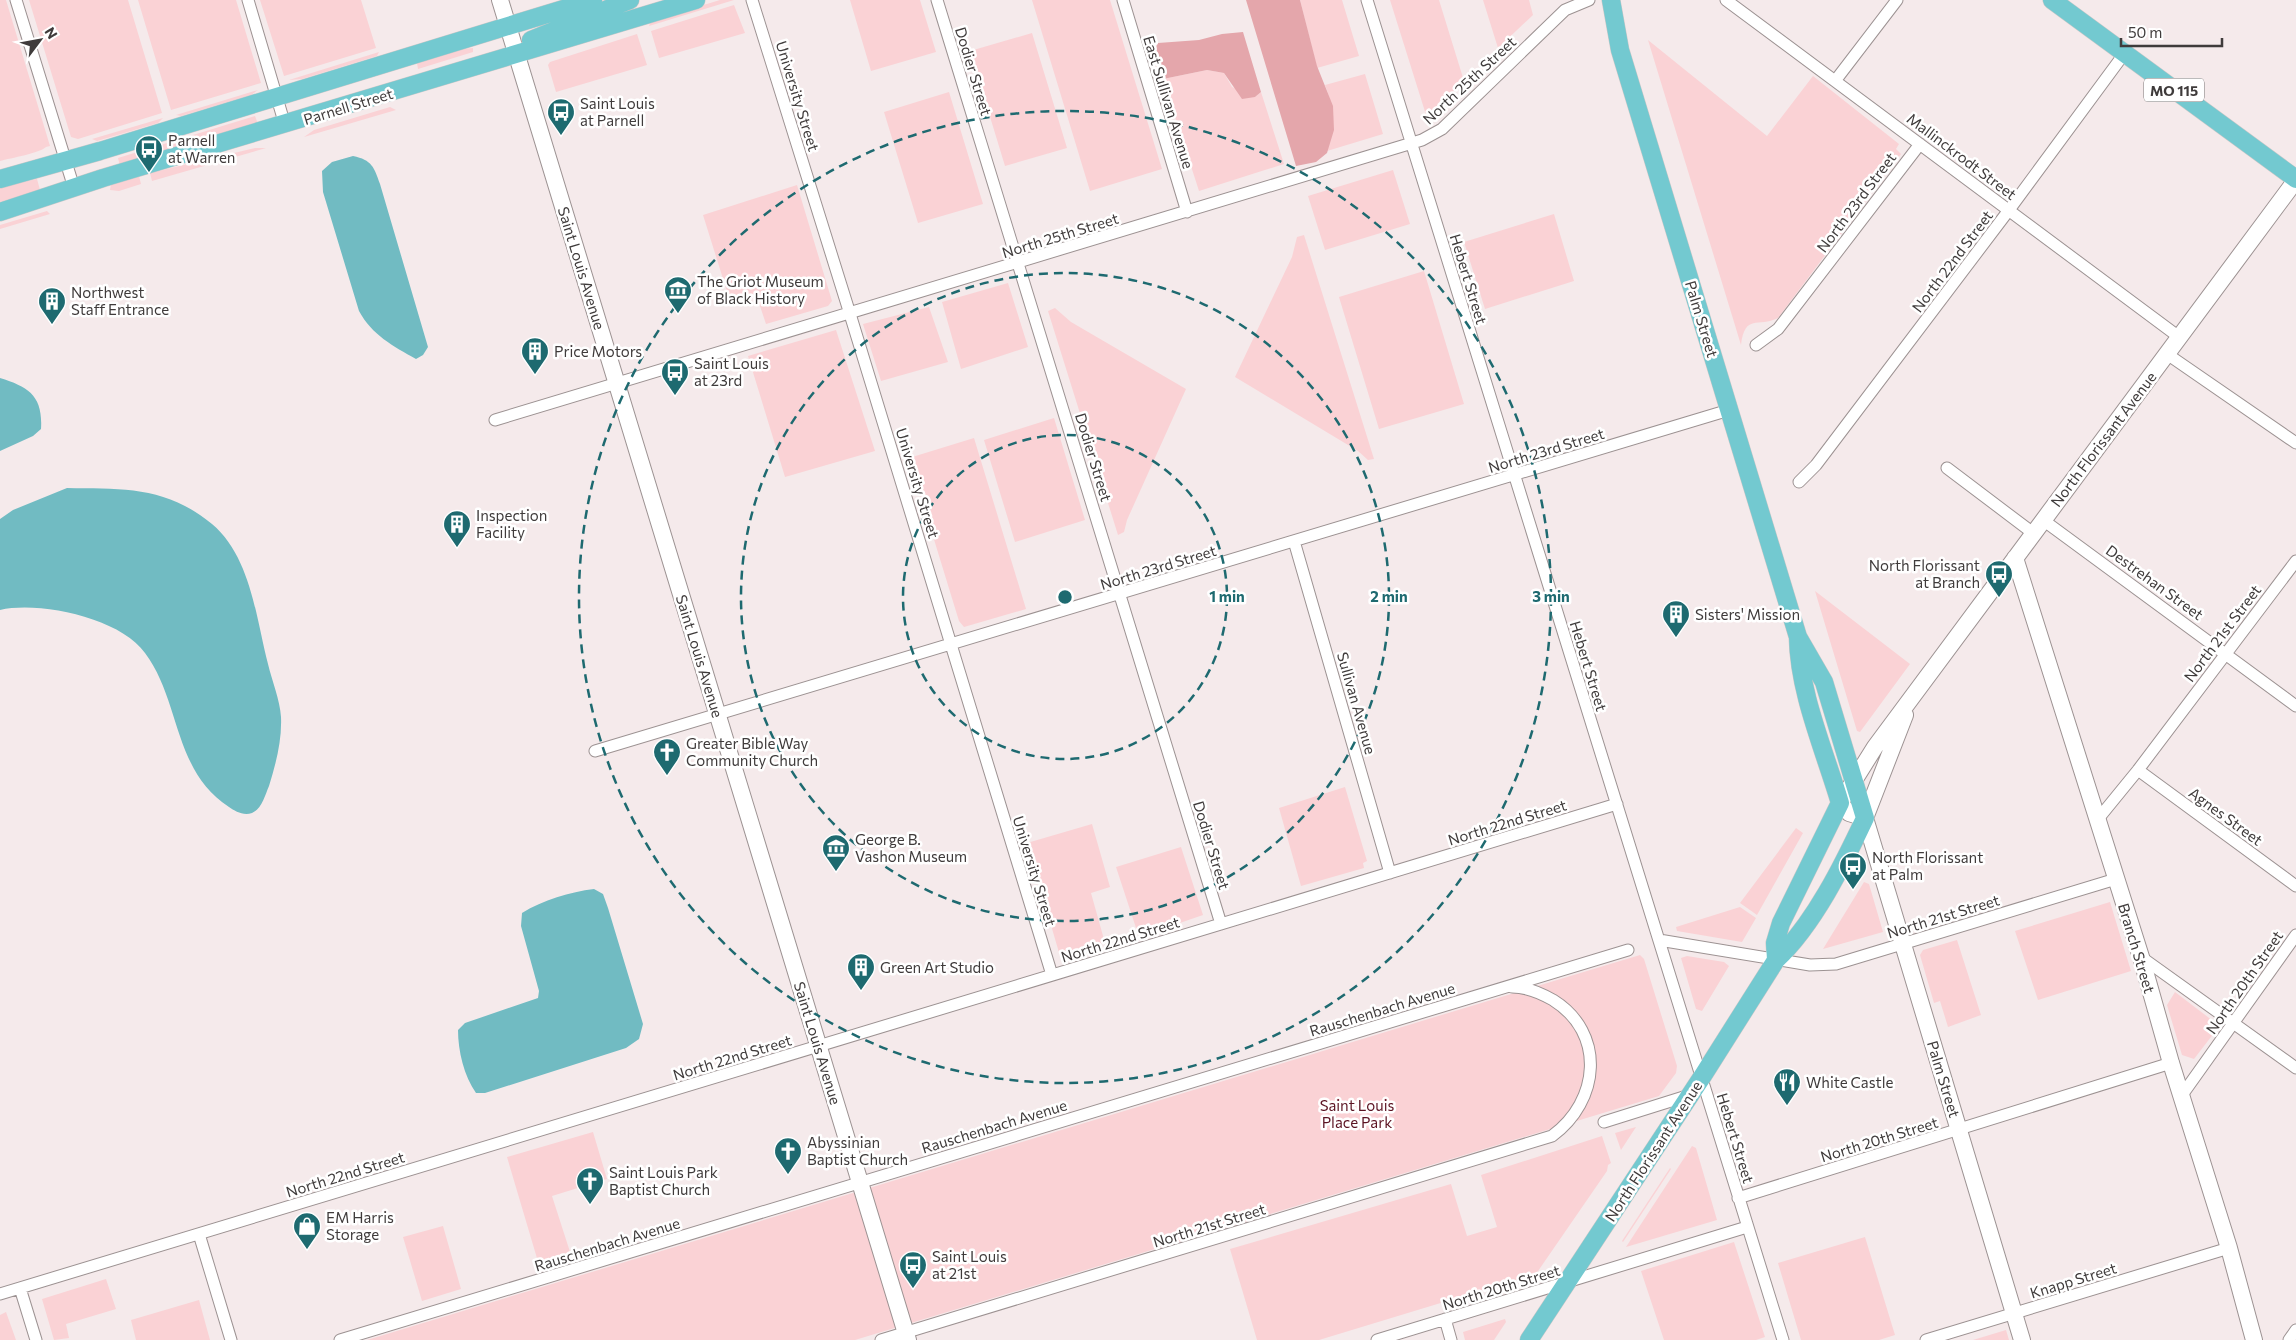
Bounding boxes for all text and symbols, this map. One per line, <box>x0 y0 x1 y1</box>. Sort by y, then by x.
north arrow <box>15 15 65 65</box>
scale bar <box>2121 15 2222 47</box>
text: 50 m <box>2128 23 2162 41</box>
text: N <box>41 24 61 42</box>
street label: Dodier Street <box>952 25 996 117</box>
street label: North 25th Street <box>1419 32 1519 128</box>
street label: East Sullivan Avenue <box>1140 33 1198 171</box>
street label: University Street <box>773 39 823 153</box>
road number: MO 115 <box>2144 78 2204 102</box>
street label: Parnell Street <box>301 84 395 128</box>
place label: Saint Louis at Parnell <box>580 94 655 129</box>
bus stop icon: Saint Louis at Parnell <box>546 97 576 136</box>
street label: Mallinckrodt Street <box>1904 109 2020 203</box>
place label: Parnell at Warren <box>168 131 235 166</box>
bus stop icon: Parnell at Warren <box>134 134 164 173</box>
street label: North 23rd Street <box>1813 148 1899 256</box>
street label: Saint Louis Avenue <box>555 204 609 332</box>
street label: North 22nd Street <box>1908 206 1996 316</box>
street label: North 25th Street <box>1000 209 1120 261</box>
street label: Hebert Street <box>1447 232 1491 326</box>
place label: The Griot Museum of Black History <box>697 272 824 307</box>
museum icon: The Griot Museum of Black History <box>663 275 693 314</box>
street label: Palm Street <box>1682 278 1722 360</box>
place label: Northwest Staff Entrance <box>71 283 169 318</box>
building icon: Northwest Staff Entrance <box>37 286 67 325</box>
building icon: Price Motors <box>520 336 550 375</box>
place label: Price Motors <box>554 342 642 360</box>
place label: Saint Louis at 23rd <box>694 354 769 389</box>
bus stop icon: Saint Louis at 23rd <box>660 357 690 396</box>
street label: North Florissant Avenue <box>2046 368 2160 510</box>
street label: Dodier Street <box>1072 411 1116 503</box>
street label: North 23rd Street <box>1486 424 1606 476</box>
street label: University Street <box>893 426 943 540</box>
place label: Inspection Facility <box>476 506 547 541</box>
building icon: Inspection Facility <box>442 509 472 548</box>
street label: North 23rd Street <box>1098 541 1218 593</box>
street label: Destrehan Street <box>2103 541 2207 623</box>
place label: North Florissant at Branch <box>1869 556 1980 591</box>
bus stop icon: North Florissant at Branch <box>1984 559 2014 598</box>
street label: North 21st Street <box>2180 581 2264 685</box>
text: 1 min <box>1209 587 1245 605</box>
text: 2 min <box>1370 587 1408 605</box>
text: 3 min <box>1532 587 1570 605</box>
centre of rings <box>1056 588 1074 606</box>
street label: Saint Louis Avenue <box>673 592 727 720</box>
building icon: Sisters' Mission <box>1661 599 1691 638</box>
place label: Sisters' Mission <box>1695 605 1800 623</box>
street label: Hebert Street <box>1567 619 1611 713</box>
street label: Sullivan Avenue <box>1334 650 1380 756</box>
place label: Greater Bible Way Community Church <box>686 734 818 769</box>
church icon: Greater Bible Way Community Church <box>652 737 682 776</box>
street label: Agnes Street <box>2186 783 2266 849</box>
street label: North 22nd Street <box>1446 795 1568 849</box>
street label: Dodier Street <box>1190 799 1234 891</box>
street label: University Street <box>1010 814 1060 928</box>
place label: George B. Vashon Museum <box>855 830 967 865</box>
museum icon: George B. Vashon Museum <box>821 833 851 872</box>
place label: North Florissant at Palm <box>1872 848 1983 883</box>
bus stop icon: North Florissant at Palm <box>1838 851 1868 890</box>
street label: North 21st Street <box>1885 890 2001 942</box>
street label: Branch Street <box>2115 901 2159 995</box>
street label: North 22nd Street <box>1059 912 1181 966</box>
street label: North 20th Street <box>2202 927 2286 1037</box>
building icon: Green Art Studio <box>846 952 876 991</box>
place label: Green Art Studio <box>880 958 994 976</box>
street label: Rauschenbach Avenue <box>1307 978 1457 1040</box>
street label: Saint Louis Avenue <box>791 979 845 1107</box>
street label: North 22nd Street <box>671 1030 793 1084</box>
street label: Palm Street <box>1924 1038 1964 1120</box>
restaurant icon: White Castle <box>1772 1067 1802 1106</box>
place label: White Castle <box>1806 1073 1893 1091</box>
street label: North Florissant Avenue <box>1601 1077 1705 1225</box>
street label: Hebert Street <box>1714 1091 1758 1185</box>
street label: Rauschenbach Avenue <box>919 1095 1069 1157</box>
park label: Saint Louis Place Park <box>1320 1096 1395 1131</box>
street label: North 20th Street <box>1818 1113 1940 1165</box>
place label: Abyssinian Baptist Church <box>807 1133 908 1168</box>
church icon: Abyssinian Baptist Church <box>773 1136 803 1175</box>
street label: North 22nd Street <box>284 1147 406 1201</box>
place label: Saint Louis Park Baptist Church <box>609 1163 718 1198</box>
church icon: Saint Louis Park Baptist Church <box>575 1166 605 1205</box>
street label: North 21st Street <box>1151 1199 1267 1251</box>
place label: EM Harris Storage <box>326 1208 394 1243</box>
shop icon: EM Harris Storage <box>292 1211 322 1250</box>
street label: Rauschenbach Avenue <box>532 1213 682 1275</box>
place label: Saint Louis at 21st <box>932 1247 1007 1282</box>
bus stop icon: Saint Louis at 21st <box>898 1250 928 1289</box>
street label: Knapp Street <box>2028 1258 2118 1302</box>
street label: North 20th Street <box>1440 1261 1562 1313</box>

